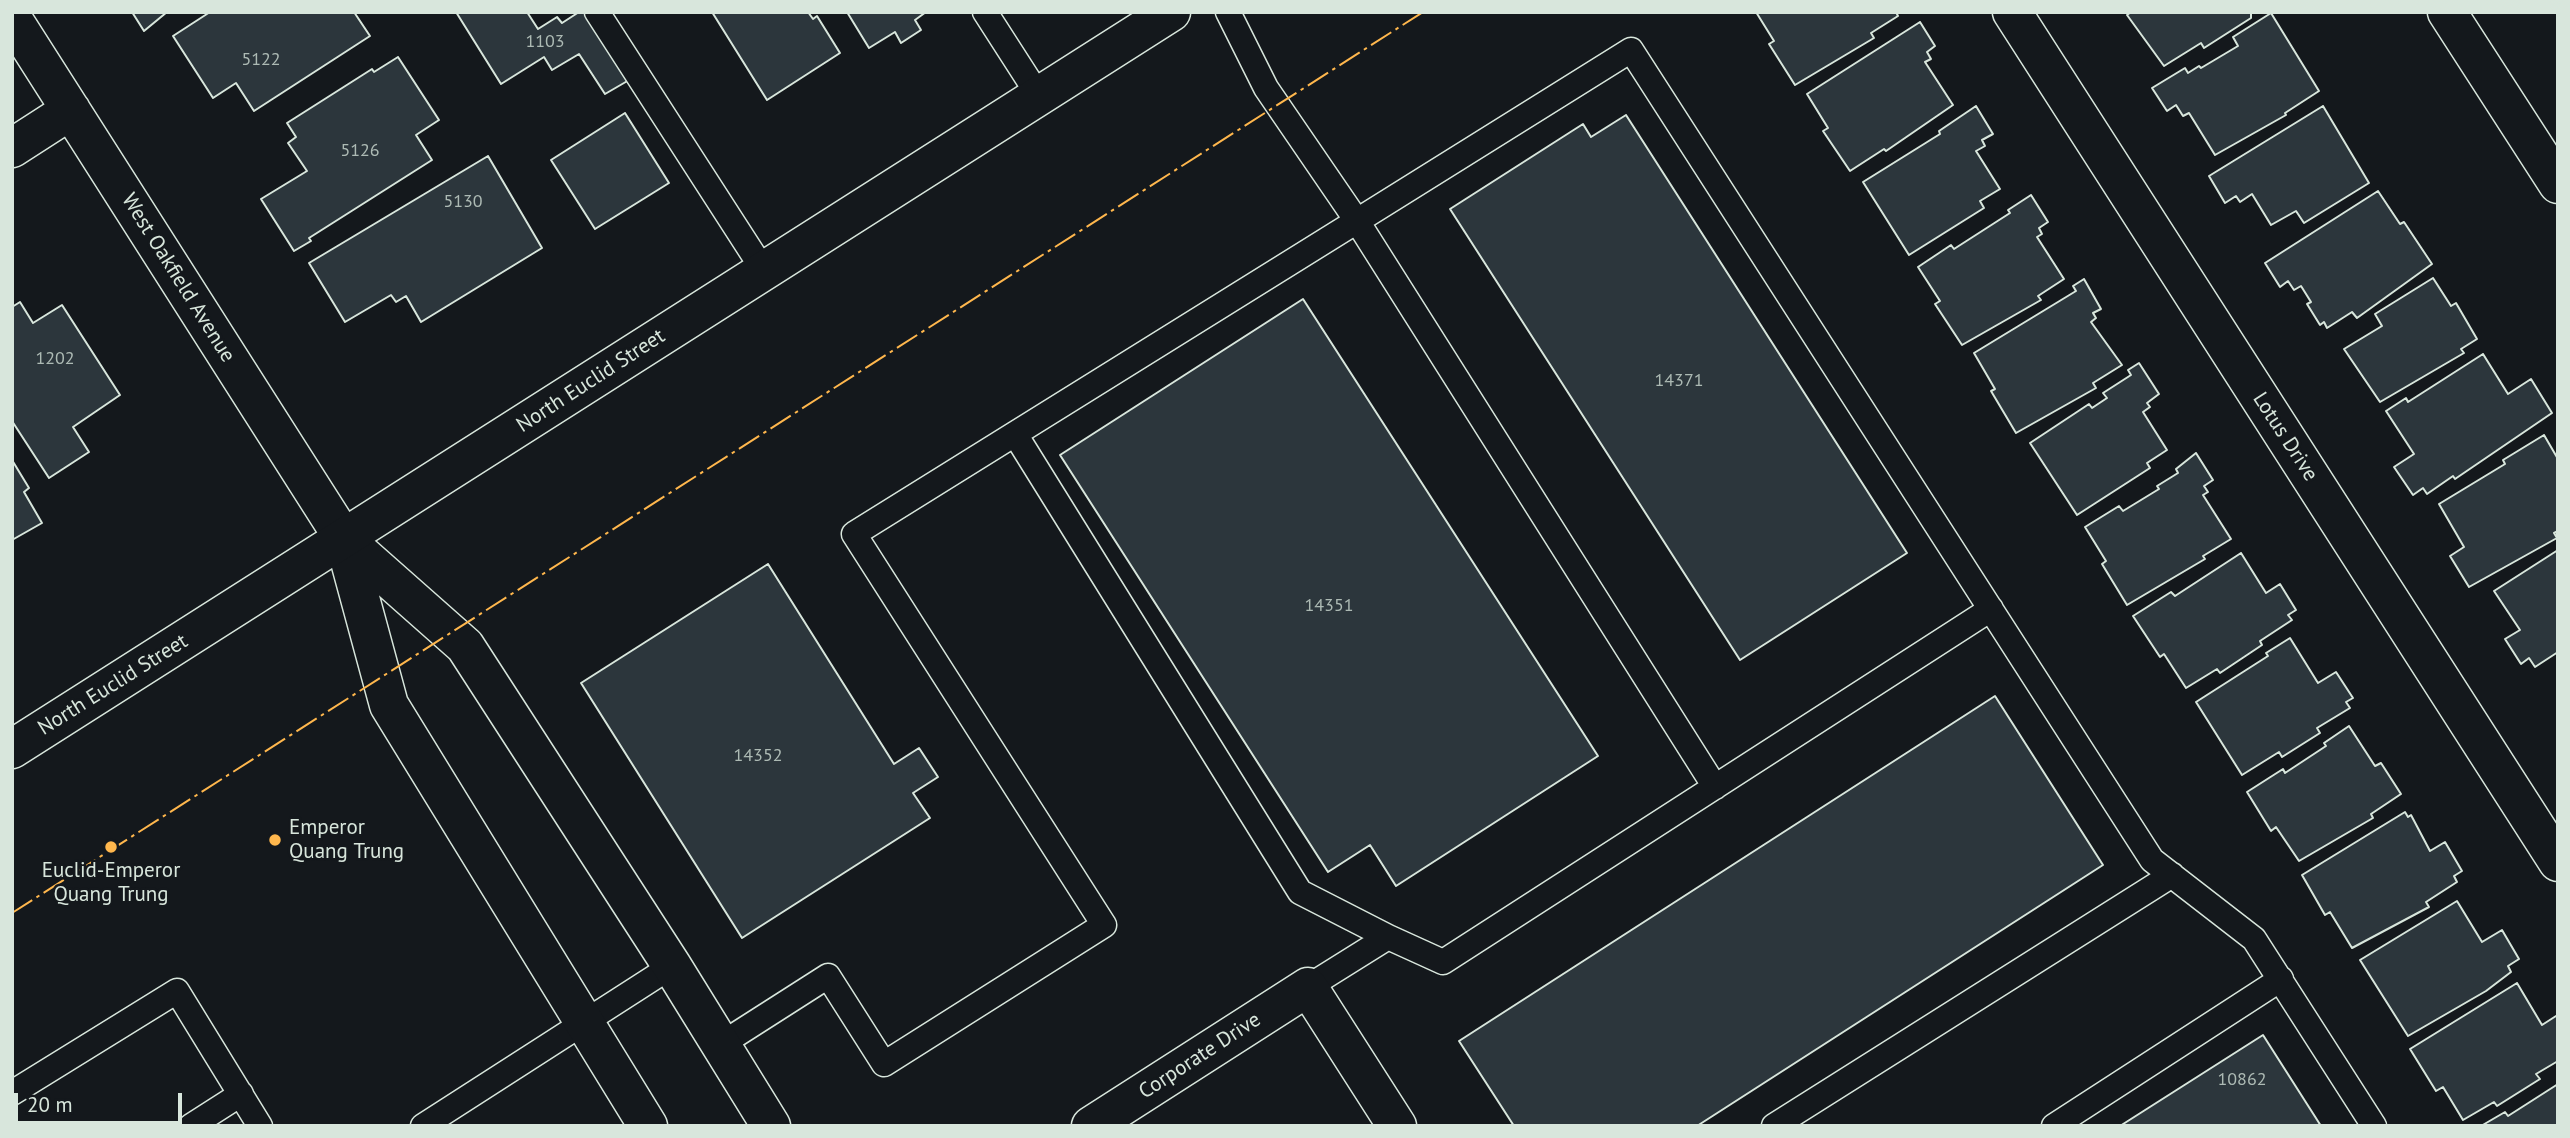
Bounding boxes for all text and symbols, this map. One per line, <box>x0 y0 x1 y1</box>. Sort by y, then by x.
house number: 1103 <box>525 31 565 53</box>
house number: 5122 <box>241 49 281 71</box>
house number: 5126 <box>340 140 380 162</box>
street label: West Oakfield Avenue <box>116 189 240 367</box>
house number: 5130 <box>443 191 483 213</box>
street label: North Euclid Street <box>512 324 670 438</box>
house number: 1202 <box>35 348 75 370</box>
house number: 14371 <box>1654 370 1704 392</box>
street label: Lotus Drive <box>2247 388 2323 486</box>
house number: 14351 <box>1304 595 1354 617</box>
street label: North Euclid Street <box>34 629 192 741</box>
house number: 14352 <box>733 745 783 767</box>
place label: Emperor Quang Trung <box>289 815 404 865</box>
marker: Emperor Quang Trung <box>267 832 283 848</box>
marker: Euclid-Emperor Quang Trung <box>103 839 119 855</box>
place label: Euclid-Emperor Quang Trung <box>42 858 180 908</box>
street label: Corporate Drive <box>1134 1007 1266 1105</box>
house number: 10862 <box>2217 1069 2267 1091</box>
scale bar <box>18 1078 186 1122</box>
text: 20 m <box>27 1091 73 1118</box>

